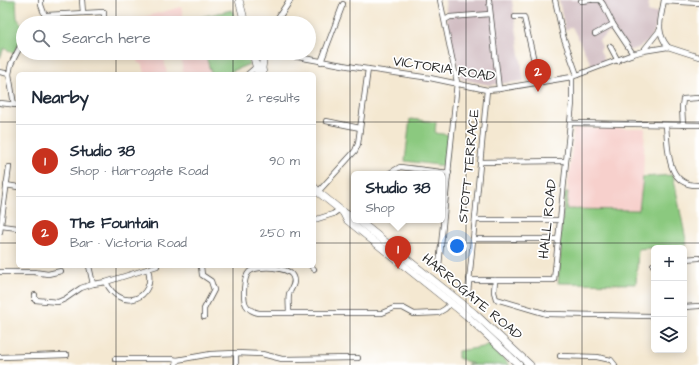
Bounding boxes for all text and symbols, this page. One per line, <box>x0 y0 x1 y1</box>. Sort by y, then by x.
search box <box>16 16 316 60</box>
icon: search <box>30 27 52 49</box>
text: Search here <box>62 28 151 49</box>
street label: VICTORIA ROAD <box>392 51 496 87</box>
pin: 2 <box>525 59 551 92</box>
text: Nearby <box>32 86 89 110</box>
text: 2 results <box>246 89 300 107</box>
street label: STOTT TERRACE <box>453 107 485 224</box>
text: Studio 38 <box>70 141 135 162</box>
text: 1 <box>44 152 46 170</box>
text: 90 m <box>269 152 300 170</box>
text: Shop · Harrogate Road <box>70 162 208 180</box>
popup <box>351 171 445 223</box>
text: Studio 38 <box>365 178 431 199</box>
street label: HALL ROAD <box>534 178 562 260</box>
text: Shop <box>365 199 395 217</box>
text: The Fountain <box>70 213 158 234</box>
text: 2 <box>41 224 49 242</box>
text: 250 m <box>260 224 300 242</box>
text: Bar · Victoria Road <box>70 234 187 252</box>
pin: 1 <box>385 236 411 269</box>
your location <box>447 236 467 256</box>
map controls <box>651 245 687 353</box>
button: + <box>651 245 687 281</box>
street label: HARROGATE ROAD <box>418 249 526 345</box>
button: − <box>651 281 687 317</box>
button: layers <box>651 317 687 353</box>

